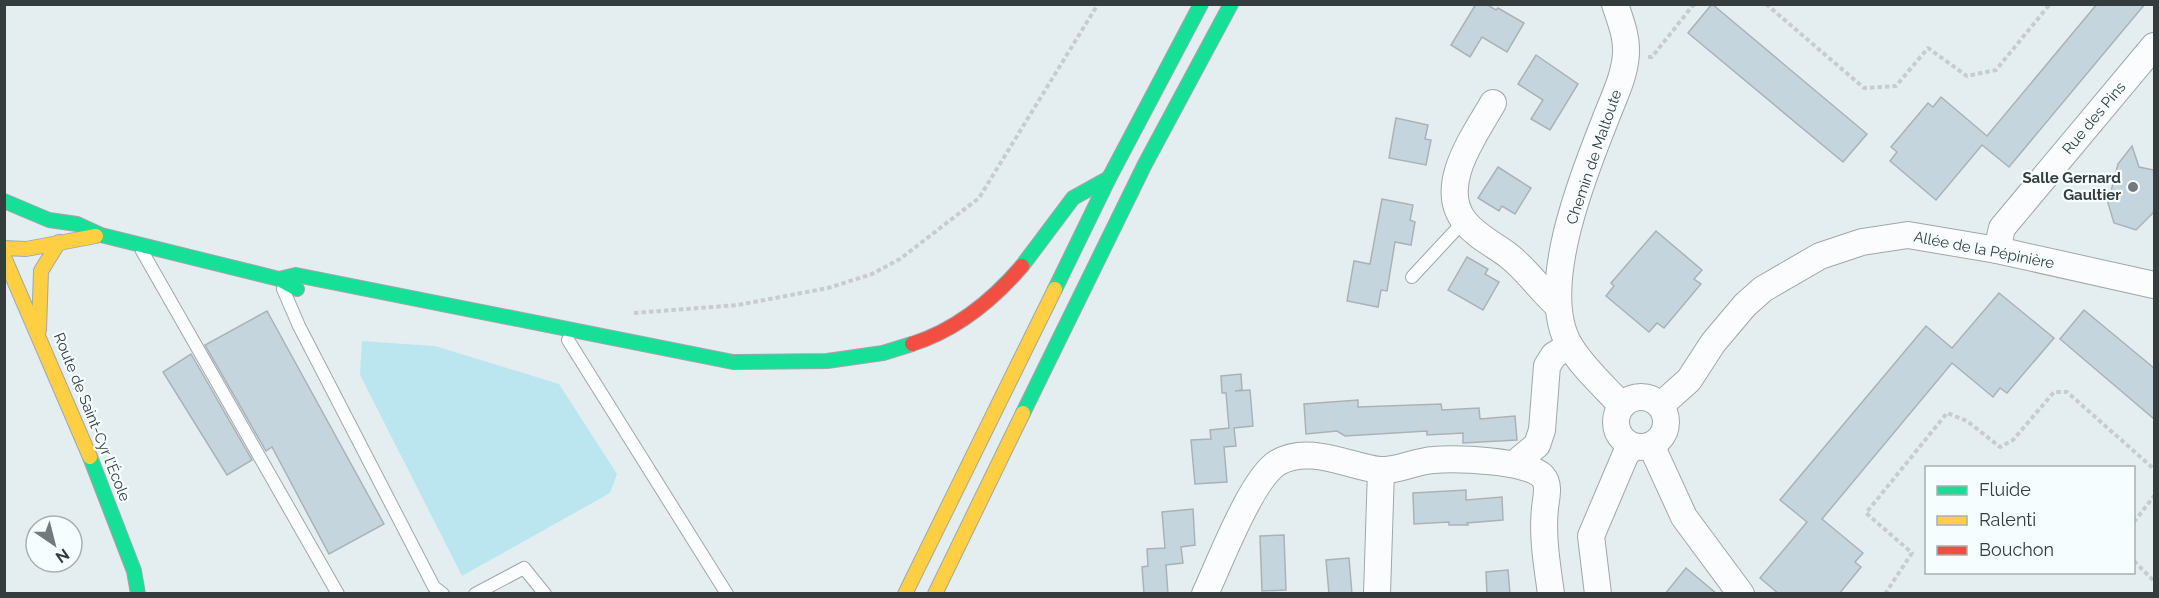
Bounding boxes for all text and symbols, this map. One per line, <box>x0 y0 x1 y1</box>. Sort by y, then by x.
street label: Rue des Pins <box>2058 78 2130 158</box>
street label: Chemin de Maltoute <box>1563 87 1626 227</box>
place label: Salle Gernard Gaultier <box>2022 169 2121 204</box>
marker: Salle Gernard Gaultier <box>2126 180 2140 194</box>
street label: Allée de la Pépinière <box>1912 228 2056 273</box>
street label: Route de Saint-Cyr l'École <box>50 330 134 504</box>
legend <box>1925 466 2135 574</box>
text: Fluide <box>1979 479 2031 500</box>
text: Ralenti <box>1979 509 2036 530</box>
north arrow <box>24 514 84 574</box>
text: Bouchon <box>1979 539 2054 560</box>
text: N <box>52 545 73 567</box>

